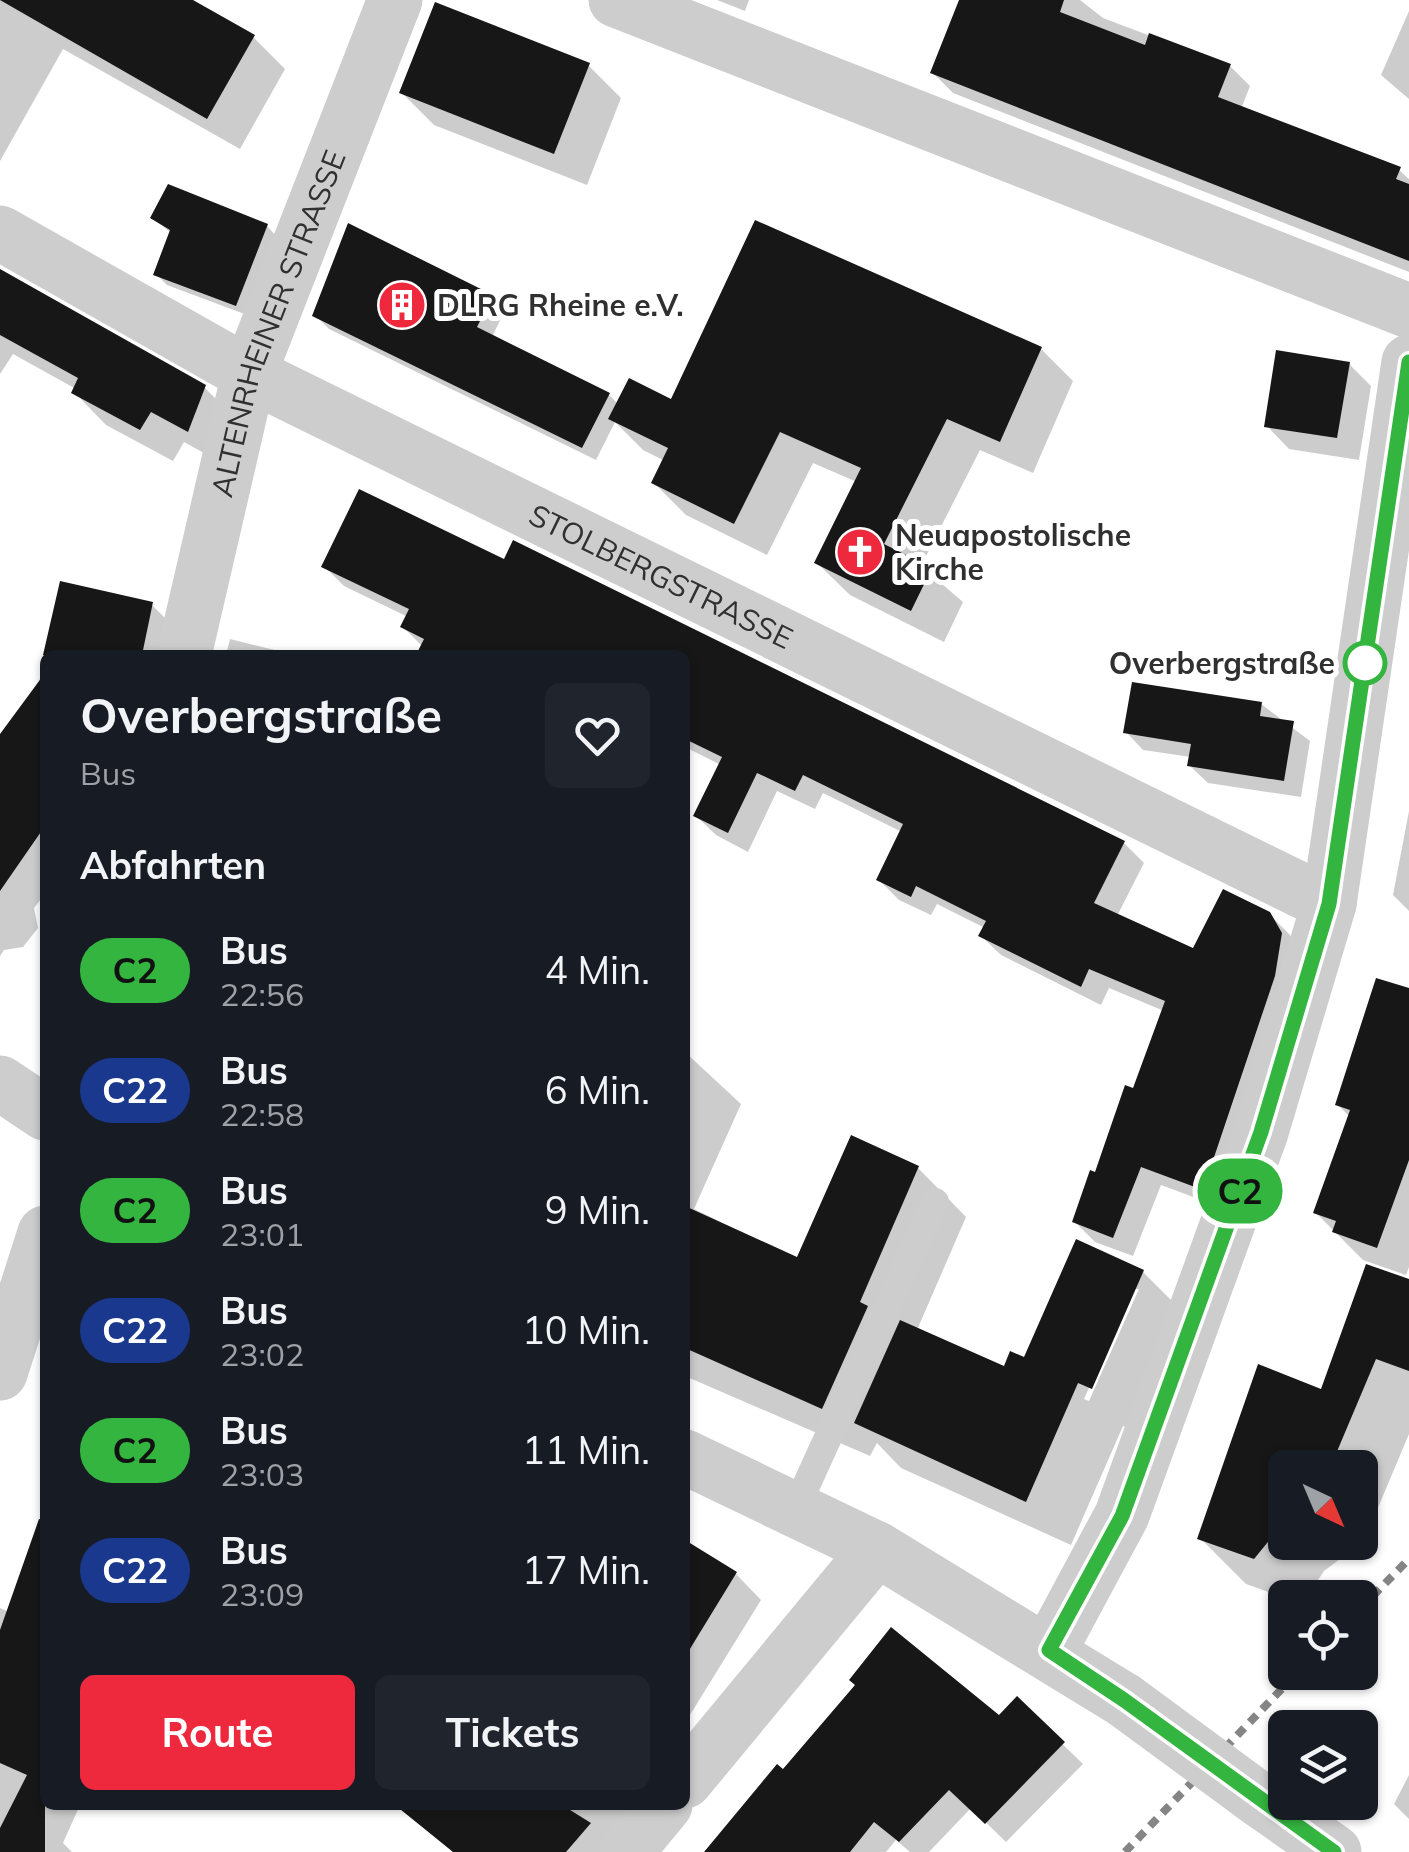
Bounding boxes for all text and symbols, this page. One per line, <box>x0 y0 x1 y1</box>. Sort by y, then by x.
street label: ALTENRHEINER STRASSE <box>202 145 354 501</box>
building icon: DLRG Rheine e.V. <box>376 279 428 331</box>
place label: DLRG Rheine e.V. <box>437 286 684 324</box>
street label: STOLBERGSTRASSE <box>523 495 799 657</box>
place label: Neuapostolische Kirche <box>895 516 1131 588</box>
church icon: Neuapostolische Kirche <box>834 526 886 578</box>
marker: Overbergstraße <box>1344 642 1386 684</box>
place label: Overbergstraße <box>1109 644 1335 682</box>
button: heart <box>545 683 650 788</box>
text: Overbergstraße <box>80 685 442 745</box>
text: Bus <box>80 753 136 793</box>
text: Abfahrten <box>80 841 266 889</box>
text: Bus <box>220 926 288 974</box>
text: 4 Min. <box>545 946 650 994</box>
text: C2 <box>113 948 157 992</box>
text: 22:56 <box>220 974 304 1014</box>
text: Bus <box>220 1046 288 1094</box>
text: 6 Min. <box>545 1066 650 1114</box>
text: C22 <box>102 1068 168 1112</box>
text: 22:58 <box>220 1094 304 1134</box>
line badge: C2 <box>1195 1158 1285 1224</box>
text: Bus <box>220 1166 288 1214</box>
text: C2 <box>1218 1169 1262 1213</box>
text: 9 Min. <box>545 1186 650 1234</box>
text: C2 <box>113 1188 157 1232</box>
text: 23:01 <box>220 1214 304 1254</box>
text: Bus <box>220 1286 288 1334</box>
text: 10 Min. <box>522 1306 650 1354</box>
text: C22 <box>102 1308 168 1352</box>
text: 23:02 <box>220 1334 304 1374</box>
text: Bus <box>220 1406 288 1454</box>
text: 11 Min. <box>522 1426 650 1474</box>
text: C2 <box>113 1428 157 1472</box>
north arrow <box>1268 1450 1378 1560</box>
map controls <box>1268 1450 1378 1820</box>
text: 23:03 <box>220 1454 304 1494</box>
text: Bus <box>220 1526 288 1574</box>
text: 17 Min. <box>522 1546 650 1594</box>
text: C22 <box>102 1548 168 1592</box>
text: 23:09 <box>220 1574 304 1614</box>
button: locate <box>1268 1580 1378 1690</box>
button: Route <box>80 1675 355 1790</box>
button: Tickets <box>375 1675 650 1790</box>
button: layers <box>1268 1710 1378 1820</box>

